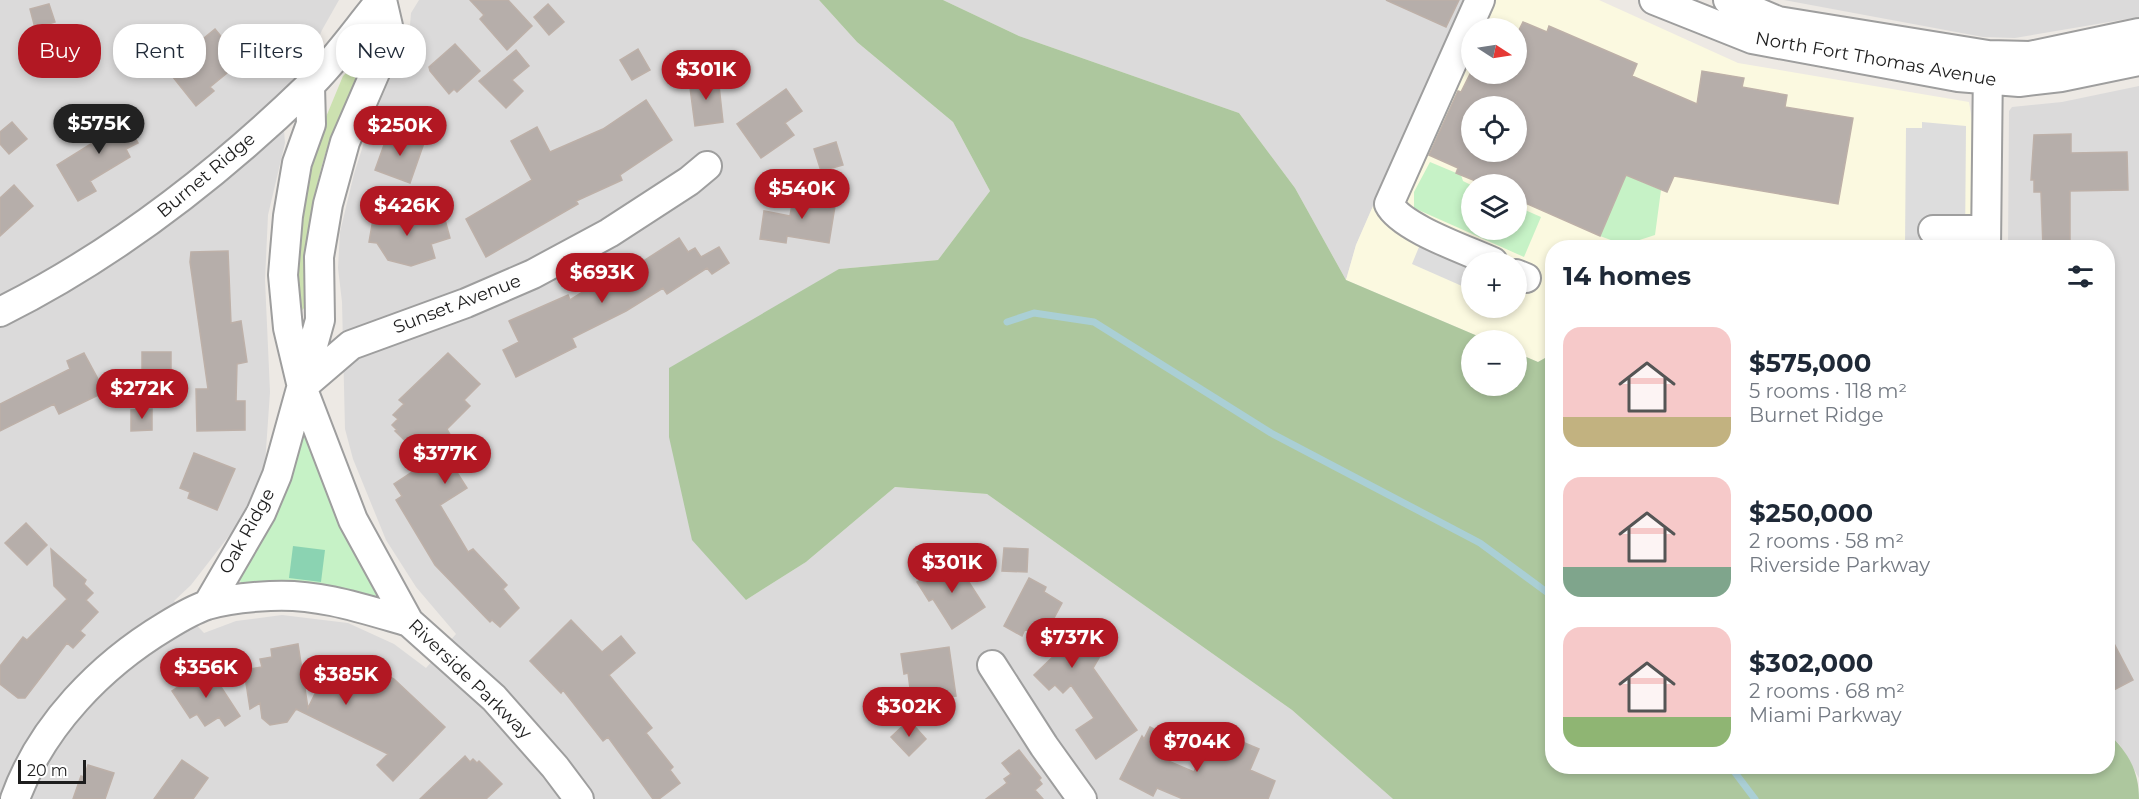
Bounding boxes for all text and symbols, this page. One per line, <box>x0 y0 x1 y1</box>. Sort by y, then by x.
north arrow <box>1461 18 1527 84</box>
map controls <box>1461 18 1527 396</box>
chip: Buy <box>18 24 101 78</box>
chip: Rent <box>113 24 206 78</box>
chip: Filters <box>218 24 324 78</box>
chip: New <box>336 24 426 78</box>
street label: North Fort Thomas Avenue <box>1754 27 1998 91</box>
pin: $301K <box>664 50 748 101</box>
text: $301K <box>676 57 736 81</box>
button: locate <box>1461 96 1527 162</box>
pin: $575K <box>57 104 141 155</box>
pin: $250K <box>358 106 442 157</box>
text: $575K <box>67 111 131 135</box>
text: $250K <box>368 113 432 137</box>
street label: Burnet Ridge <box>153 128 260 222</box>
pin: $540K <box>760 169 844 220</box>
button: layers <box>1461 174 1527 240</box>
text: $540K <box>769 176 835 200</box>
pin: $426K <box>365 186 449 237</box>
text: $426K <box>374 193 440 217</box>
button: + <box>1461 252 1527 318</box>
pin: $693K <box>560 253 644 304</box>
text: $693K <box>570 260 634 284</box>
text: 14 homes <box>1563 260 1691 292</box>
icon: filters <box>2064 260 2097 293</box>
street label: Sunset Avenue <box>390 270 524 338</box>
button: − <box>1461 330 1527 396</box>
text: $575,000 <box>1749 347 1871 379</box>
icon: home <box>1611 351 1683 423</box>
pin: $272K <box>100 369 184 420</box>
text: $272K <box>110 376 174 400</box>
text: 5 rooms · 118 m² <box>1749 379 1907 403</box>
text: Burnet Ridge <box>1749 403 1884 427</box>
pin: $377K <box>403 434 487 485</box>
text: $377K <box>413 441 477 465</box>
street label: Oak Ridge <box>214 484 280 578</box>
text: $250,000 <box>1749 497 1873 529</box>
icon: home <box>1611 501 1683 573</box>
text: 2 rooms · 58 m² <box>1749 529 1904 553</box>
pin: $301K <box>910 543 994 594</box>
text: $301K <box>922 550 982 574</box>
text: Riverside Parkway <box>1749 553 1930 577</box>
street label: Riverside Parkway <box>404 614 536 744</box>
pin: $737K <box>1030 618 1114 669</box>
text: $737K <box>1040 625 1104 649</box>
text: $302,000 <box>1749 647 1873 679</box>
pin: $356K <box>164 648 248 699</box>
icon: home <box>1611 651 1683 723</box>
text: $356K <box>174 655 238 679</box>
pin: $385K <box>304 655 388 706</box>
text: $385K <box>314 662 378 686</box>
text: 2 rooms · 68 m² <box>1749 679 1905 703</box>
pin: $302K <box>867 687 951 738</box>
text: $302K <box>877 694 941 718</box>
text: Miami Parkway <box>1749 703 1902 727</box>
pin: $704K <box>1155 722 1239 773</box>
text: $704K <box>1164 729 1230 753</box>
scale bar <box>18 757 86 784</box>
text: 20 m <box>27 761 68 780</box>

